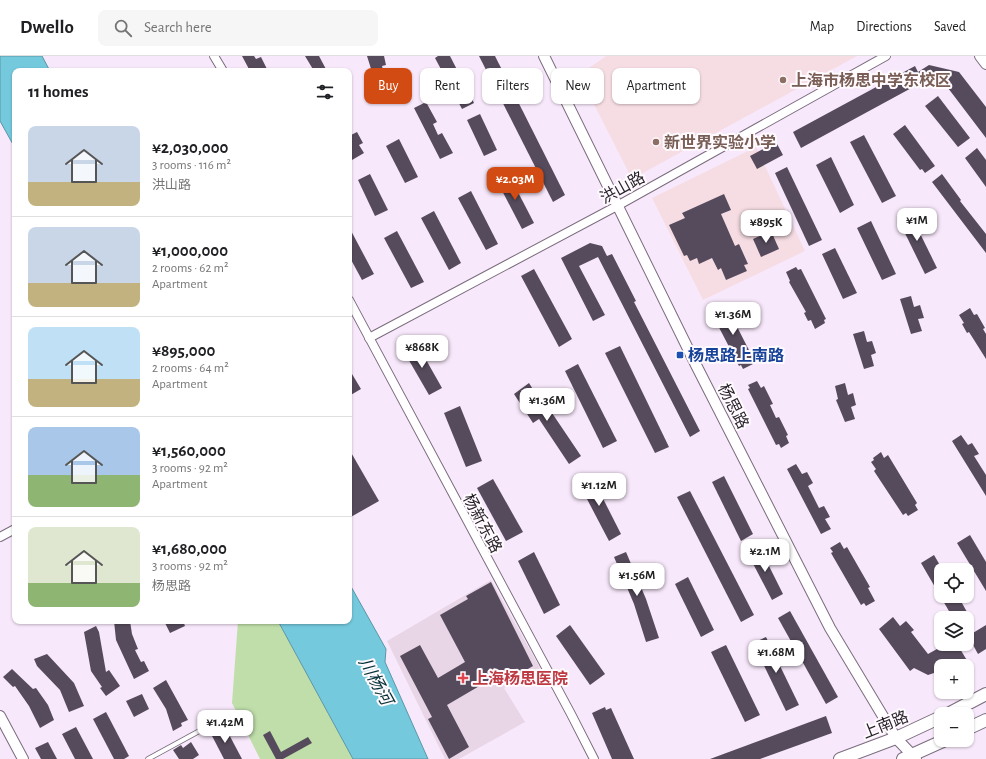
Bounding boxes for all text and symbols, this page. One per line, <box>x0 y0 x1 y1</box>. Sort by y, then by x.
search box <box>98 10 378 46</box>
icon: search <box>112 17 134 39</box>
text: Dwello <box>20 18 74 37</box>
text: Search here <box>144 20 212 35</box>
text: Map <box>810 20 834 34</box>
text: Directions <box>856 20 912 34</box>
text: Saved <box>934 20 966 34</box>
chip: Buy <box>364 68 412 104</box>
chip: Rent <box>420 68 474 104</box>
chip: Filters <box>482 68 543 104</box>
chip: New <box>551 68 604 104</box>
chip: Apartment <box>612 68 700 104</box>
place label: 上海市杨思中学东校区 <box>791 71 951 89</box>
marker: 上海市杨思中学东校区 <box>778 75 788 85</box>
icon: filters <box>314 81 336 103</box>
text: 11 homes <box>28 83 88 100</box>
place label: 新世界实验小学 <box>664 134 776 151</box>
marker: 新世界实验小学 <box>651 137 661 147</box>
text: ¥2,030,000 <box>152 139 228 156</box>
icon: home <box>60 142 108 190</box>
text: 3 rooms · 116 m² <box>152 159 231 172</box>
pin: ¥2.03M <box>482 167 548 201</box>
street label: 洪山路 <box>597 168 647 207</box>
text: ¥2.03M <box>496 173 534 186</box>
text: 洪山路 <box>152 179 191 192</box>
pin: ¥1M <box>898 208 936 242</box>
pin: ¥895K <box>738 210 794 244</box>
text: ¥1M <box>906 214 928 227</box>
text: ¥895K <box>750 216 782 229</box>
text: ¥1,000,000 <box>152 242 228 259</box>
icon: home <box>60 243 108 291</box>
text: 2 rooms · 62 m² <box>152 262 228 275</box>
text: Apartment <box>152 278 207 291</box>
pin: ¥1.36M <box>700 302 766 336</box>
text: ¥1.36M <box>715 308 751 321</box>
pin: ¥868K <box>394 335 450 369</box>
text: ¥868K <box>405 341 439 354</box>
text: ¥895,000 <box>152 342 215 359</box>
icon: home <box>60 343 108 391</box>
place label: 杨思路上南路 <box>688 347 784 364</box>
marker: 杨思路上南路 <box>675 350 685 360</box>
text: 2 rooms · 64 m² <box>152 362 229 375</box>
text: Apartment <box>152 378 207 391</box>
street label: 杨思路 <box>715 381 752 431</box>
pin: ¥1.36M <box>514 388 580 422</box>
text: ¥1.36M <box>529 394 565 407</box>
text: ¥1,560,000 <box>152 442 226 459</box>
icon: home <box>60 443 108 491</box>
text: 3 rooms · 92 m² <box>152 462 228 475</box>
pin: ¥1.12M <box>566 473 632 507</box>
text: Apartment <box>152 478 207 491</box>
text: ¥1.12M <box>581 479 617 492</box>
street label: 杨新东路 <box>460 491 505 555</box>
pin: ¥2.1M <box>737 539 793 573</box>
text: ¥1,680,000 <box>152 540 227 557</box>
icon: home <box>60 543 108 591</box>
text: ¥2.1M <box>750 545 780 558</box>
text: 3 rooms · 92 m² <box>152 560 228 573</box>
pin: ¥1.56M <box>604 563 670 597</box>
map controls <box>934 563 974 747</box>
button: locate <box>934 563 974 603</box>
text: ¥1.56M <box>619 569 655 582</box>
text: 杨思路 <box>152 580 191 593</box>
button: layers <box>934 611 974 651</box>
pin: ¥1.68M <box>743 640 809 674</box>
text: ¥1.68M <box>757 646 795 659</box>
water label: 川杨河 <box>356 654 398 710</box>
button: + <box>934 659 974 699</box>
place label: 上海杨思医院 <box>472 670 568 687</box>
marker: 上海杨思医院 <box>457 672 469 684</box>
button: − <box>934 707 974 747</box>
street label: 上南路 <box>860 708 911 741</box>
pin: ¥1.42M <box>192 710 258 744</box>
text: ¥1.42M <box>206 716 244 729</box>

